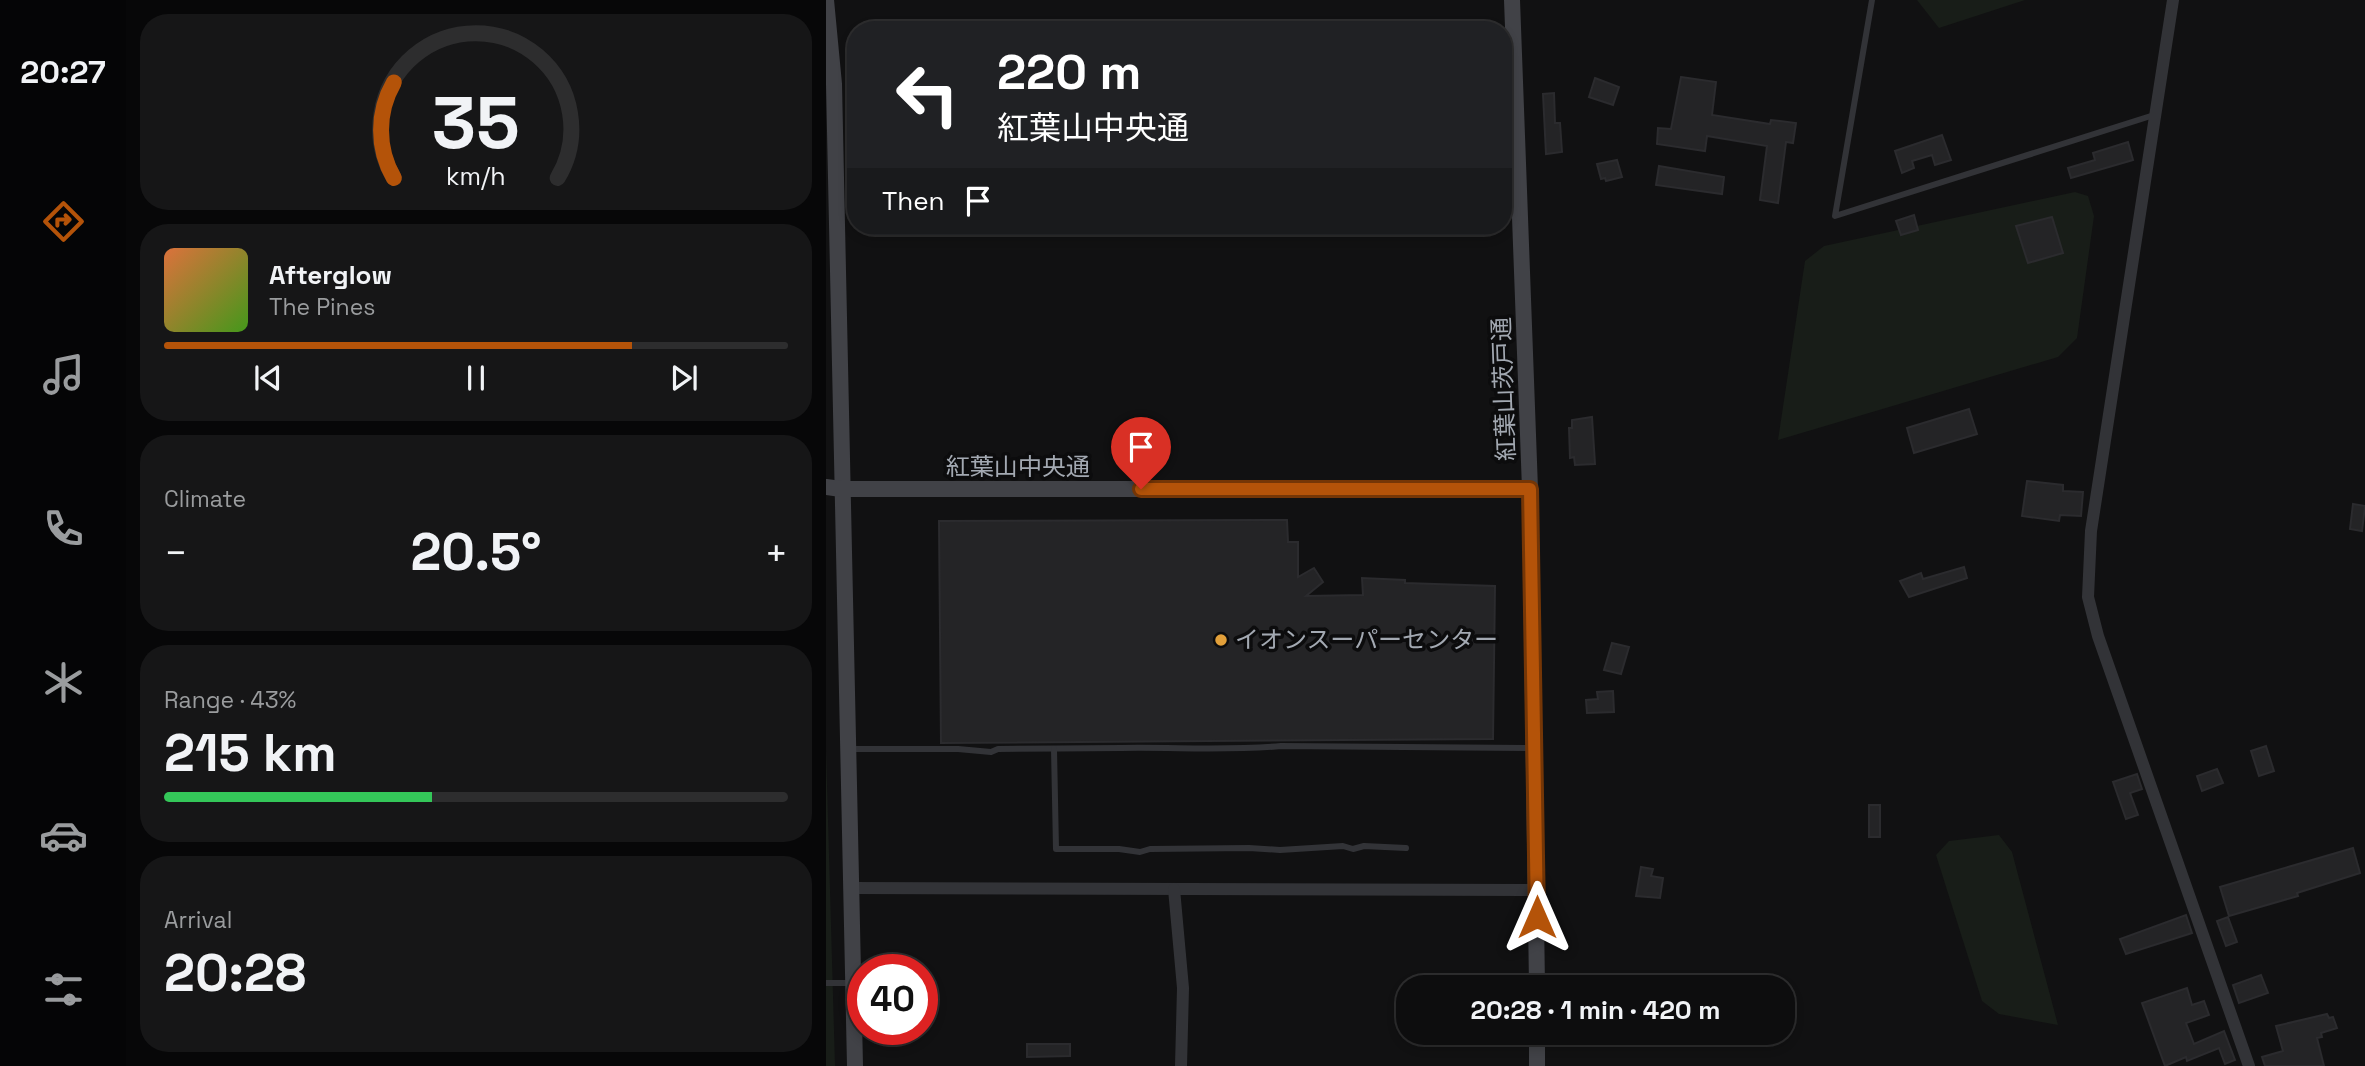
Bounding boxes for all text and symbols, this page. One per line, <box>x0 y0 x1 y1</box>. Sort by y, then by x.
text: 220 m <box>997 41 1141 103</box>
icon: left <box>882 49 973 140</box>
text: 20:27 <box>20 52 106 92</box>
text: 35 <box>432 77 520 170</box>
text: 紅葉山中央通 <box>997 108 1189 148</box>
text: km/h <box>446 160 506 192</box>
icon: arrive <box>959 182 997 220</box>
text: Then <box>882 184 945 218</box>
icon: directions <box>39 197 88 246</box>
text: Afterglow <box>269 258 392 292</box>
text: The Pines <box>269 292 375 322</box>
street label: 紅葉山茨戸通 <box>1485 317 1522 462</box>
icon: music <box>39 350 88 399</box>
icon: previous <box>249 359 287 397</box>
icon: pause <box>457 359 495 397</box>
icon: next <box>665 359 703 397</box>
pin <box>1111 417 1171 489</box>
icon: arrive <box>1122 428 1160 466</box>
street label: 紅葉山中央通 <box>946 451 1090 482</box>
text: Climate <box>164 484 246 514</box>
icon: phone <box>39 504 88 553</box>
text: 20.5° <box>410 519 542 585</box>
text: − <box>164 529 188 577</box>
text: + <box>764 529 788 577</box>
place label: イオンスーパーセンター <box>1235 624 1498 655</box>
marker: イオンスーパーセンター <box>1213 632 1229 648</box>
icon: climate <box>39 658 88 707</box>
text: Range · 43% <box>164 685 296 715</box>
text: 215 km <box>164 720 337 786</box>
icon: car <box>39 811 88 860</box>
position arrow <box>1500 880 1574 954</box>
text: Arrival <box>164 905 232 935</box>
text: 20:28 <box>164 940 306 1006</box>
speed limit sign: 40 <box>847 954 938 1045</box>
icon: filters <box>39 965 88 1014</box>
text: 20:28 · 1 min · 420 m <box>1471 993 1720 1027</box>

